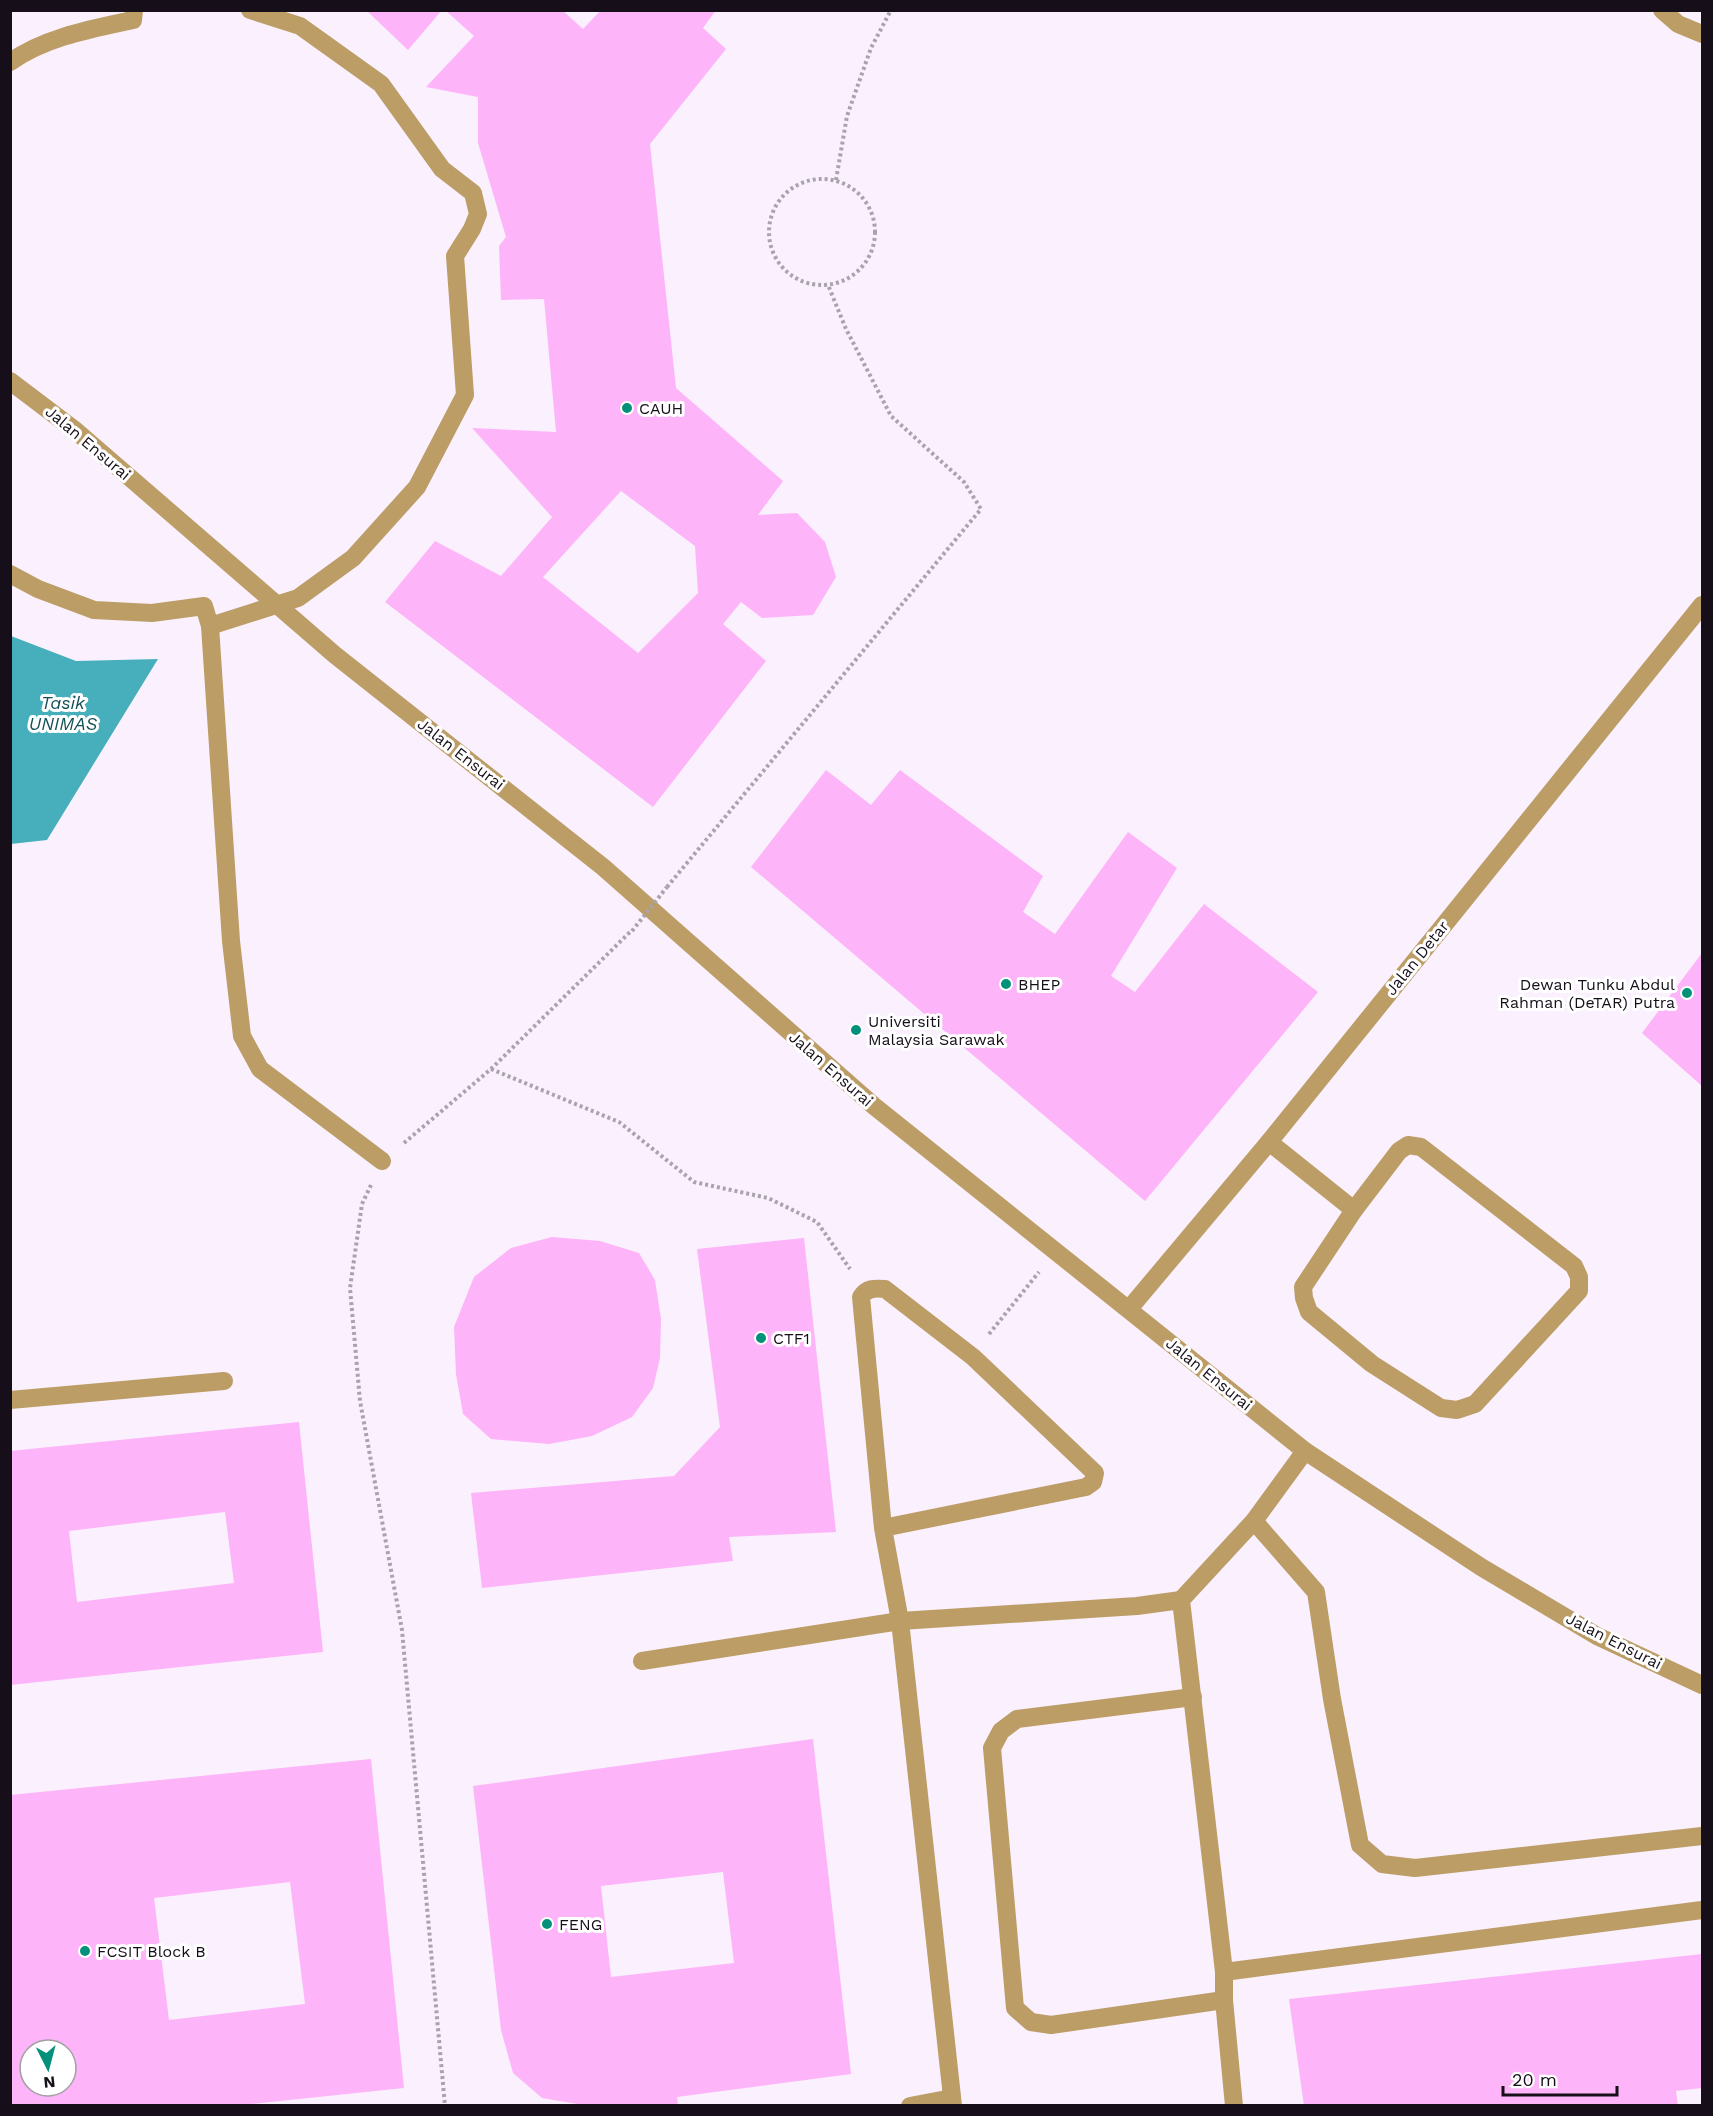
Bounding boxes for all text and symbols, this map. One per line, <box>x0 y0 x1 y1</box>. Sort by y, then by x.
place label: CAUH <box>639 399 683 418</box>
marker: CAUH <box>620 401 634 415</box>
street label: Jalan Ensurai <box>42 402 134 484</box>
water label: Tasik UNIMAS <box>29 692 98 734</box>
street label: Jalan Ensurai <box>414 714 508 794</box>
street label: Jalan Detar <box>1381 917 1453 999</box>
place label: BHEP <box>1018 975 1060 994</box>
place label: Dewan Tunku Abdul Rahman (DeTAR) Putra <box>1499 975 1675 1012</box>
marker: BHEP <box>999 977 1013 991</box>
marker: Dewan Tunku Abdul Rahman (DeTAR) Putra <box>1680 986 1694 1000</box>
place label: Universiti Malaysia Sarawak <box>868 1012 1005 1049</box>
marker: Universiti Malaysia Sarawak <box>849 1023 863 1037</box>
street label: Jalan Ensurai <box>785 1027 877 1111</box>
place label: CTF1 <box>773 1329 810 1348</box>
marker: CTF1 <box>754 1331 768 1345</box>
street label: Jalan Ensurai <box>1162 1334 1256 1414</box>
street label: Jalan Ensurai <box>1563 1609 1665 1673</box>
place label: FENG <box>559 1915 602 1934</box>
marker: FENG <box>540 1917 554 1931</box>
place label: FCSIT Block B <box>97 1942 206 1961</box>
marker: FCSIT Block B <box>78 1944 92 1958</box>
north arrow <box>18 2038 78 2098</box>
scale bar <box>1503 2059 1617 2097</box>
text: 20 m <box>1512 2069 1557 2090</box>
text: N <box>43 2072 56 2092</box>

